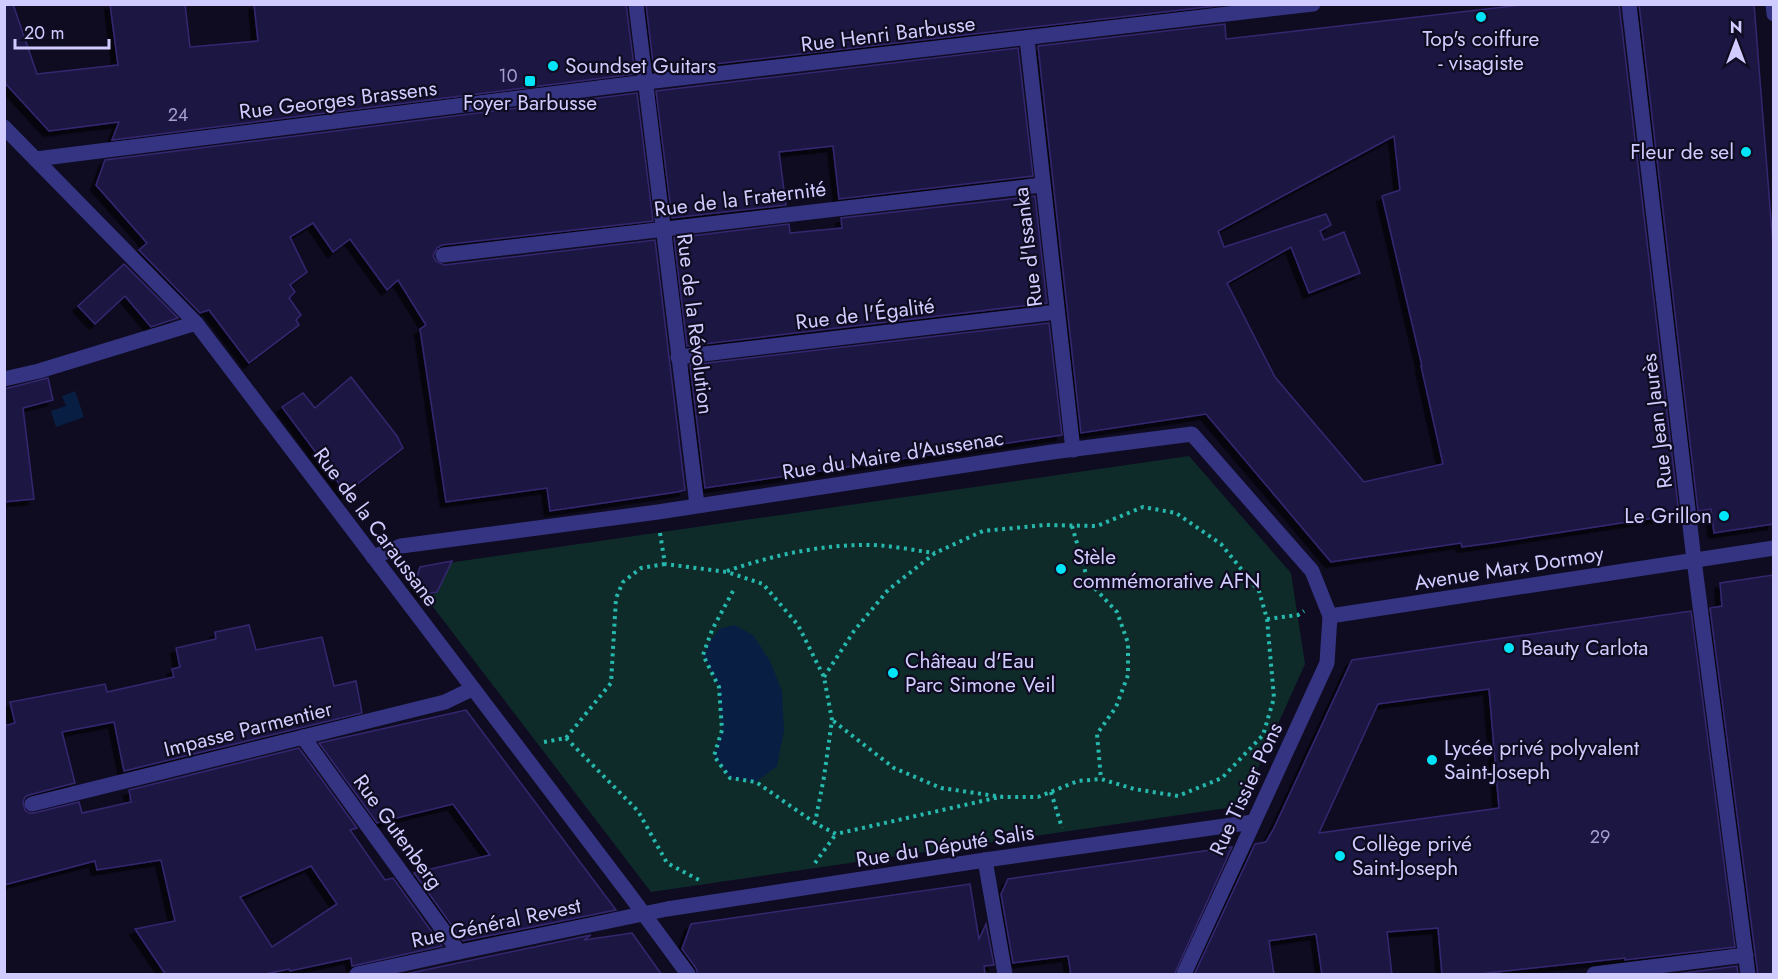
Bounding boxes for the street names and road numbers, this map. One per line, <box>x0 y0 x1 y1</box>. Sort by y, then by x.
street label: Rue Henri Barbusse <box>799 8 977 60</box>
street label: Rue Georges Brassens <box>237 73 439 127</box>
street label: Rue de la Fraternité <box>652 174 828 224</box>
street label: Rue d'Issanka <box>1006 185 1050 309</box>
street label: Rue de la Révolution <box>669 232 721 416</box>
street label: Rue de l'Égalité <box>794 291 936 337</box>
street label: Rue Jean Jaurès <box>1634 352 1680 490</box>
street label: Rue du Maire d'Aussenac <box>780 423 1006 487</box>
street label: Rue de la Caraussane <box>306 441 446 613</box>
street label: Avenue Marx Dormoy <box>1412 538 1607 598</box>
street label: Impasse Parmentier <box>161 693 336 764</box>
street label: Rue Tissier Pons <box>1202 718 1290 860</box>
street label: Rue Gutenberg <box>346 768 450 896</box>
street label: Rue du Député Salis <box>854 817 1036 875</box>
street label: Rue Général Revest <box>408 890 584 956</box>

